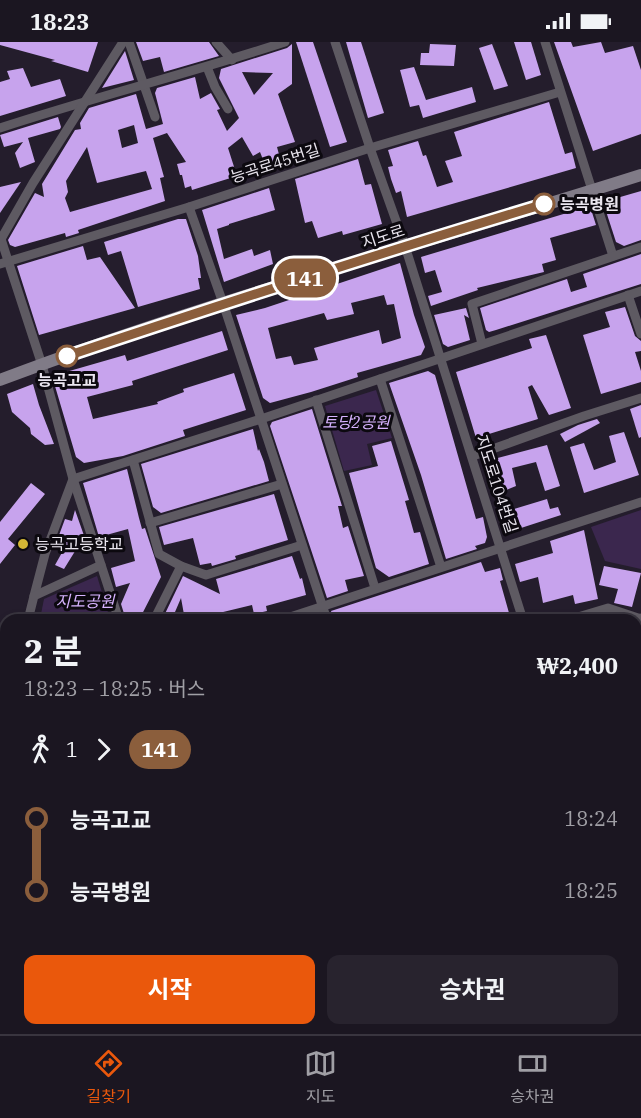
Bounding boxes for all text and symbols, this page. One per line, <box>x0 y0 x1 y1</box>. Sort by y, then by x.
text: 18:23 <box>30 7 89 36</box>
street label: 능곡로45번길 <box>228 139 322 187</box>
marker: 능곡병원 <box>533 193 555 215</box>
place label: 능곡병원 <box>560 194 619 214</box>
street label: 지도로 <box>359 220 407 252</box>
line badge: 141 <box>270 258 340 298</box>
text: 141 <box>286 264 324 292</box>
marker: 능곡고교 <box>56 345 78 367</box>
place label: 능곡고교 <box>38 370 97 390</box>
park label: 토당2공원 <box>322 412 391 432</box>
street label: 지도로104번길 <box>472 432 522 536</box>
place label: 능곡고등학교 <box>35 534 123 554</box>
marker: 능곡고등학교 <box>16 537 30 551</box>
park label: 지도공원 <box>56 591 116 611</box>
text: 2 분 <box>24 629 82 672</box>
text: ₩2,400 <box>536 651 618 680</box>
text: 18:23 – 18:25 · 버스 <box>24 675 205 702</box>
icon: walk <box>24 733 57 766</box>
icon: forward <box>87 733 120 766</box>
text: 141 <box>141 735 179 763</box>
text: 1 <box>66 736 78 763</box>
text: 능곡고교 <box>70 805 151 834</box>
text: 18:24 <box>564 805 618 832</box>
text: 능곡병원 <box>70 877 151 906</box>
text: 18:25 <box>564 877 618 904</box>
button: 시작 <box>24 955 315 1024</box>
button: 승차권 <box>327 955 618 1024</box>
tab: 길찾기 <box>87 1047 131 1107</box>
tab: 지도 <box>304 1047 337 1107</box>
tab: 승차권 <box>510 1047 554 1107</box>

